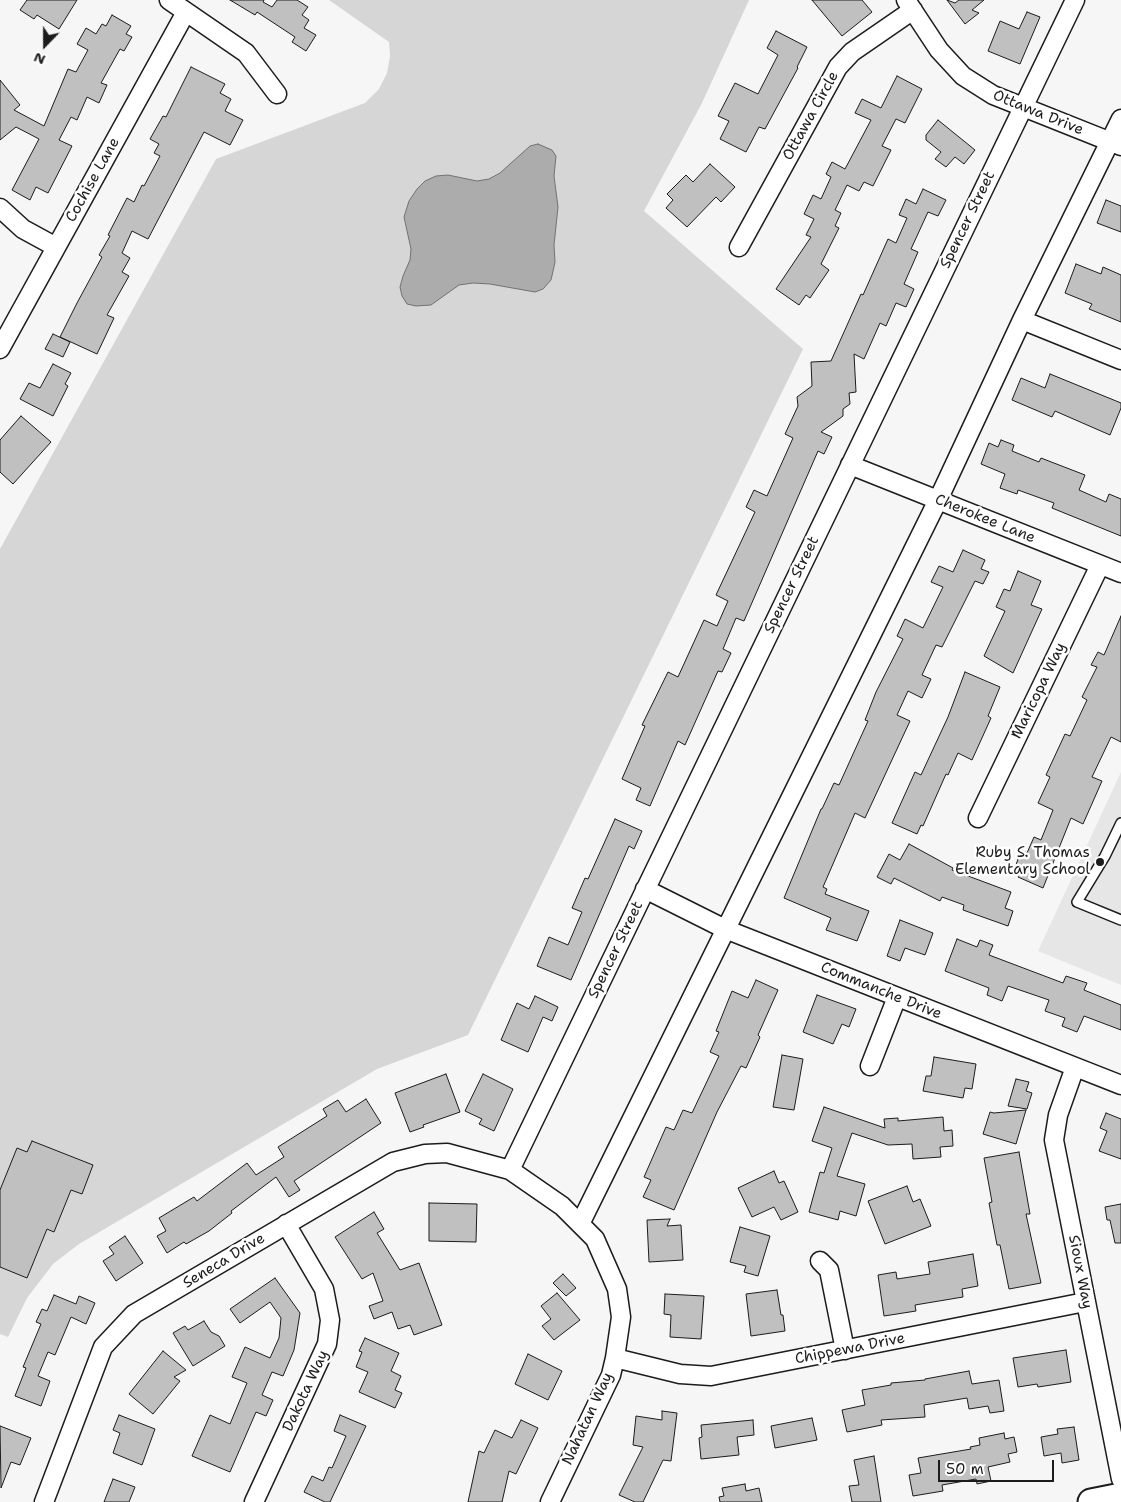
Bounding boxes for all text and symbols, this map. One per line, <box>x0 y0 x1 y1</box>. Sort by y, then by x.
north arrow <box>20 20 70 70</box>
text: N <box>31 48 48 69</box>
street label: Ottawa Circle <box>779 68 843 164</box>
street label: Ottawa Drive <box>990 87 1086 139</box>
street label: Cochise Lane <box>62 134 124 226</box>
street label: Spencer Street <box>937 169 999 271</box>
street label: Cherokee Lane <box>932 491 1038 547</box>
street label: Spencer Street <box>761 534 823 636</box>
street label: Maricopa Way <box>1008 640 1070 742</box>
place label: Ruby S. Thomas Elementary School <box>955 844 1090 879</box>
marker: Ruby S. Thomas Elementary School <box>1094 856 1106 868</box>
street label: Spencer Street <box>585 899 647 1001</box>
street label: Commanche Drive <box>818 958 944 1024</box>
street label: Seneca Drive <box>180 1229 268 1293</box>
street label: Sioux Way <box>1064 1234 1096 1310</box>
street label: Chippewa Drive <box>794 1330 906 1368</box>
street label: Dakota Way <box>279 1347 333 1435</box>
street label: Nahatan Way <box>559 1370 617 1468</box>
scale bar <box>941 1450 1057 1482</box>
text: 50 m <box>946 1459 984 1479</box>

